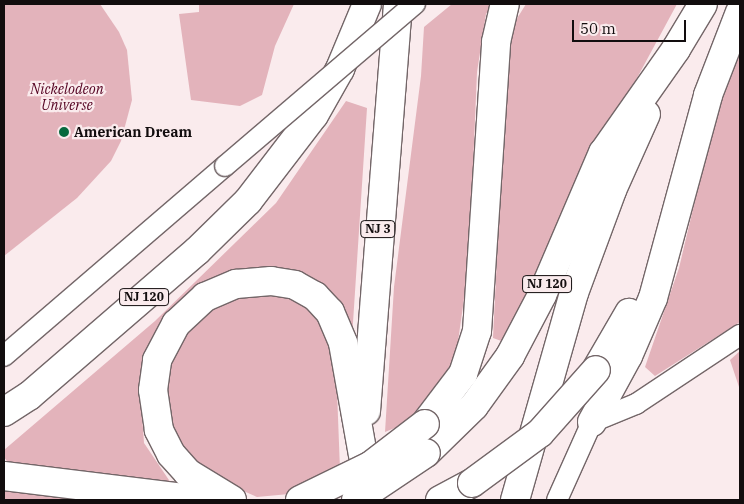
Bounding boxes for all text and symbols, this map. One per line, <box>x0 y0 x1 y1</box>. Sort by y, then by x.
scale bar <box>574 10 688 42</box>
text: 50 m <box>580 19 616 38</box>
park label: Nickelodeon Universe <box>30 81 104 114</box>
place label: American Dream <box>74 124 192 140</box>
marker: American Dream <box>58 126 70 138</box>
road number: NJ 3 <box>359 220 397 238</box>
road number: NJ 120 <box>522 274 572 294</box>
road number: NJ 120 <box>119 288 169 306</box>

